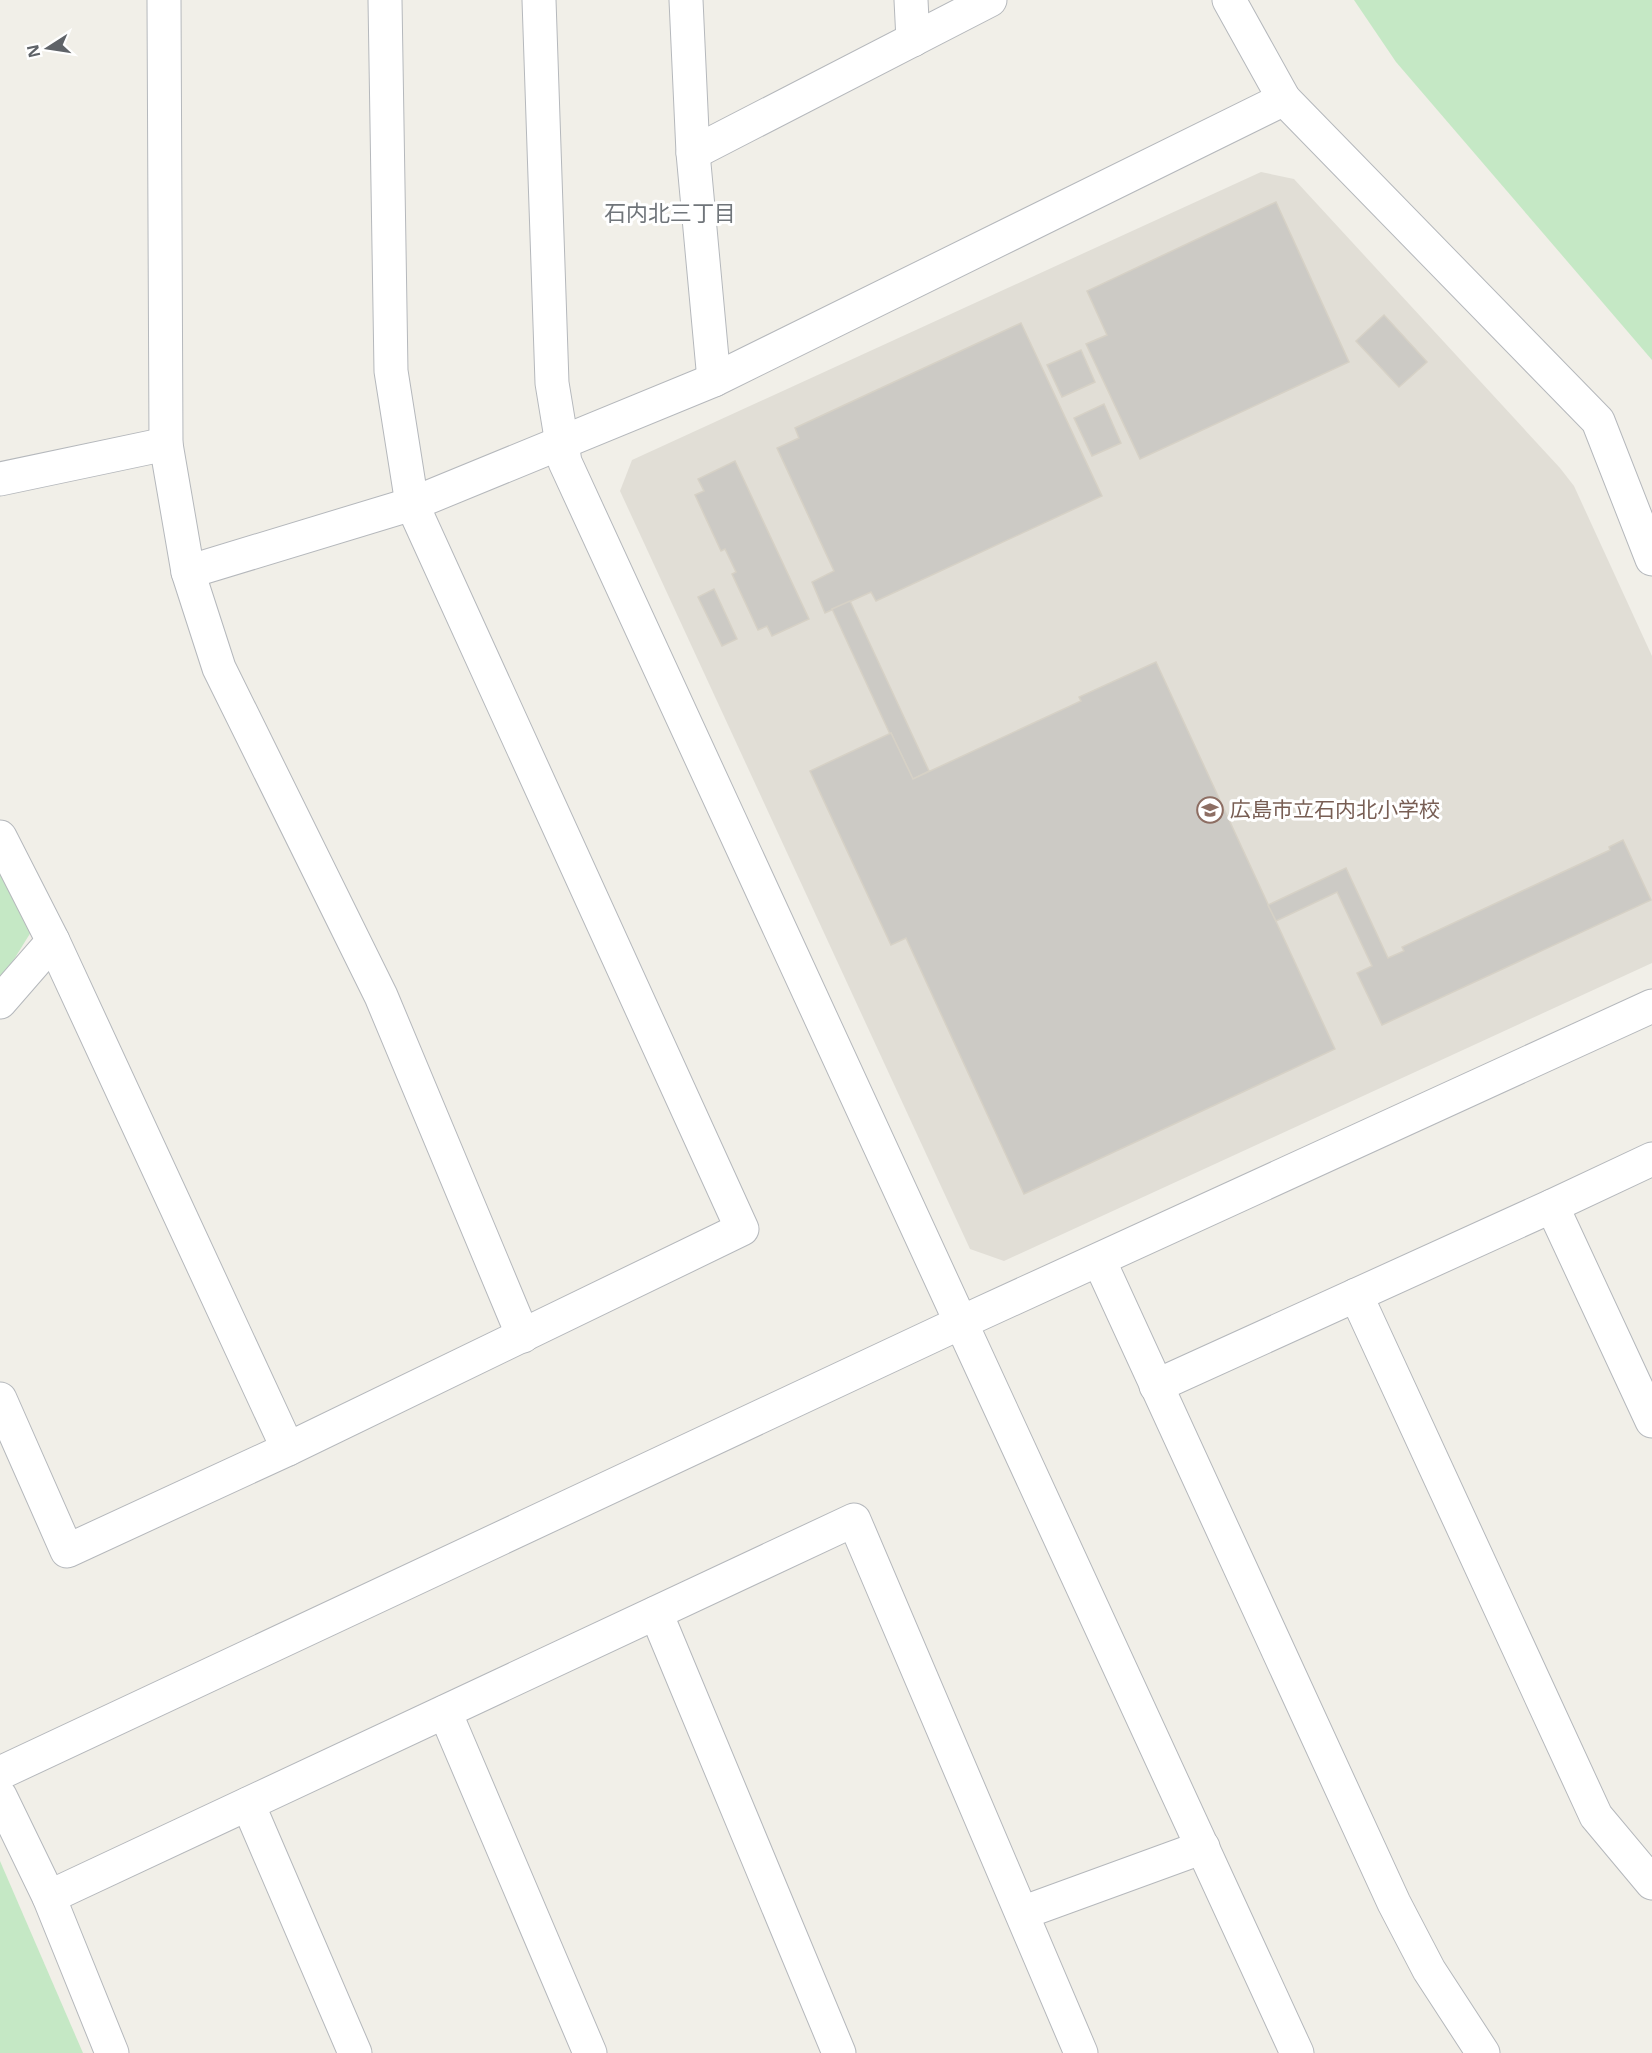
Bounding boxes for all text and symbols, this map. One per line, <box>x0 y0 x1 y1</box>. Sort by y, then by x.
north arrow <box>18 18 78 78</box>
text: N <box>21 42 45 60</box>
district label: 石内北三丁目 <box>604 197 736 227</box>
school or university icon: 広島市立石内北小学校 <box>1195 795 1225 825</box>
place label: 広島市立石内北小学校 <box>1230 795 1440 823</box>

